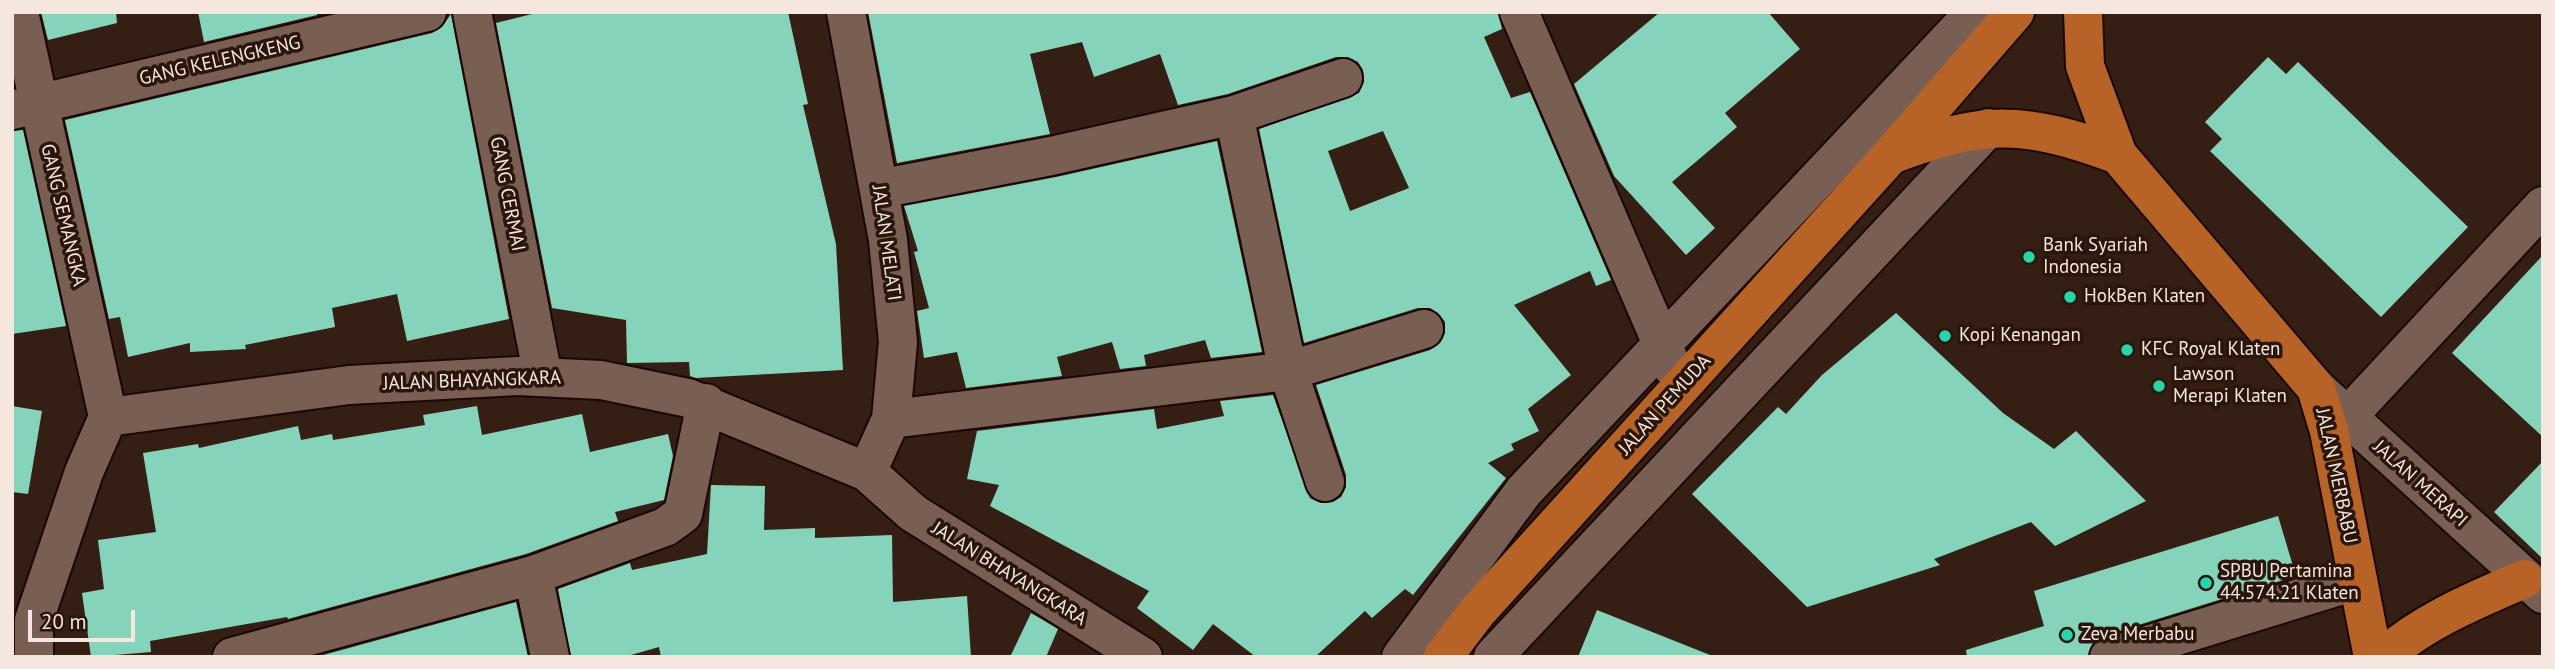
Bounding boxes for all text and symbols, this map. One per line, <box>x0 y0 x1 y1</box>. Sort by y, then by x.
street label: GANG KELENGKENG <box>137 31 303 91</box>
street label: GANG CERMAI <box>485 135 529 253</box>
street label: GANG SEMANGKA <box>36 142 90 288</box>
street label: JALAN MELATI <box>867 184 905 302</box>
place label: Bank Syariah Indonesia <box>2043 235 2148 279</box>
marker: Bank Syariah Indonesia <box>2021 249 2037 265</box>
place label: HokBen Klaten <box>2084 286 2205 308</box>
marker: HokBen Klaten <box>2062 289 2078 305</box>
place label: Kopi Kenangan <box>1959 325 2081 347</box>
marker: Kopi Kenangan <box>1937 328 1953 344</box>
place label: KFC Royal Klaten <box>2141 339 2280 361</box>
marker: KFC Royal Klaten <box>2119 342 2135 358</box>
street label: JALAN PEMUDA <box>1614 350 1716 460</box>
place label: Lawson Merapi Klaten <box>2173 364 2287 408</box>
street label: JALAN BHAYANGKARA <box>383 366 561 396</box>
marker: Lawson Merapi Klaten <box>2151 378 2167 394</box>
street label: JALAN MERBABU <box>2311 406 2361 546</box>
street label: JALAN MERAPI <box>2368 436 2472 532</box>
street label: JALAN BHAYANGKARA <box>927 517 1091 631</box>
place label: SPBU Pertamina 44.574.21 Klaten <box>2220 561 2359 605</box>
marker: SPBU Pertamina 44.574.21 Klaten <box>2198 575 2214 591</box>
scale bar <box>32 596 138 640</box>
text: 20 m <box>41 608 87 635</box>
place label: Zeva Merbabu <box>2081 624 2195 646</box>
marker: Zeva Merbabu <box>2059 627 2075 643</box>

